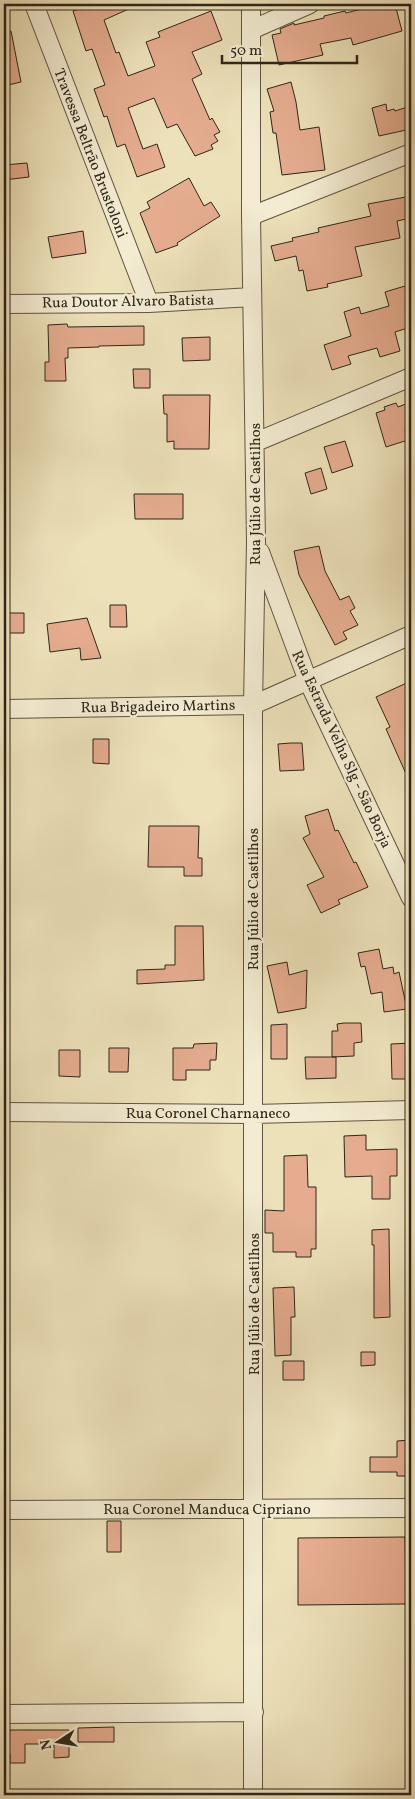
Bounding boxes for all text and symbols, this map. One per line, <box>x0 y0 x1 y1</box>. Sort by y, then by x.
scale bar <box>222 32 358 64</box>
text: 50 m <box>230 41 262 62</box>
street label: Travessa Beltrão Brustoloni <box>48 66 132 241</box>
street label: Rua Doutor Alvaro Batista <box>42 290 214 315</box>
street label: Rua Júlio de Castilhos <box>246 423 267 565</box>
street label: Rua Estrada Velha Slg - São Borja <box>285 647 396 852</box>
street label: Rua Brigadeiro Martins <box>81 696 236 719</box>
street label: Rua Júlio de Castilhos <box>244 828 265 970</box>
street label: Rua Coronel Charnaneco <box>126 1104 290 1125</box>
street label: Rua Júlio de Castilhos <box>245 1233 266 1375</box>
street label: Rua Coronel Manduca Cipriano <box>103 1500 311 1521</box>
north arrow <box>32 1716 82 1766</box>
text: N <box>36 1737 57 1751</box>

